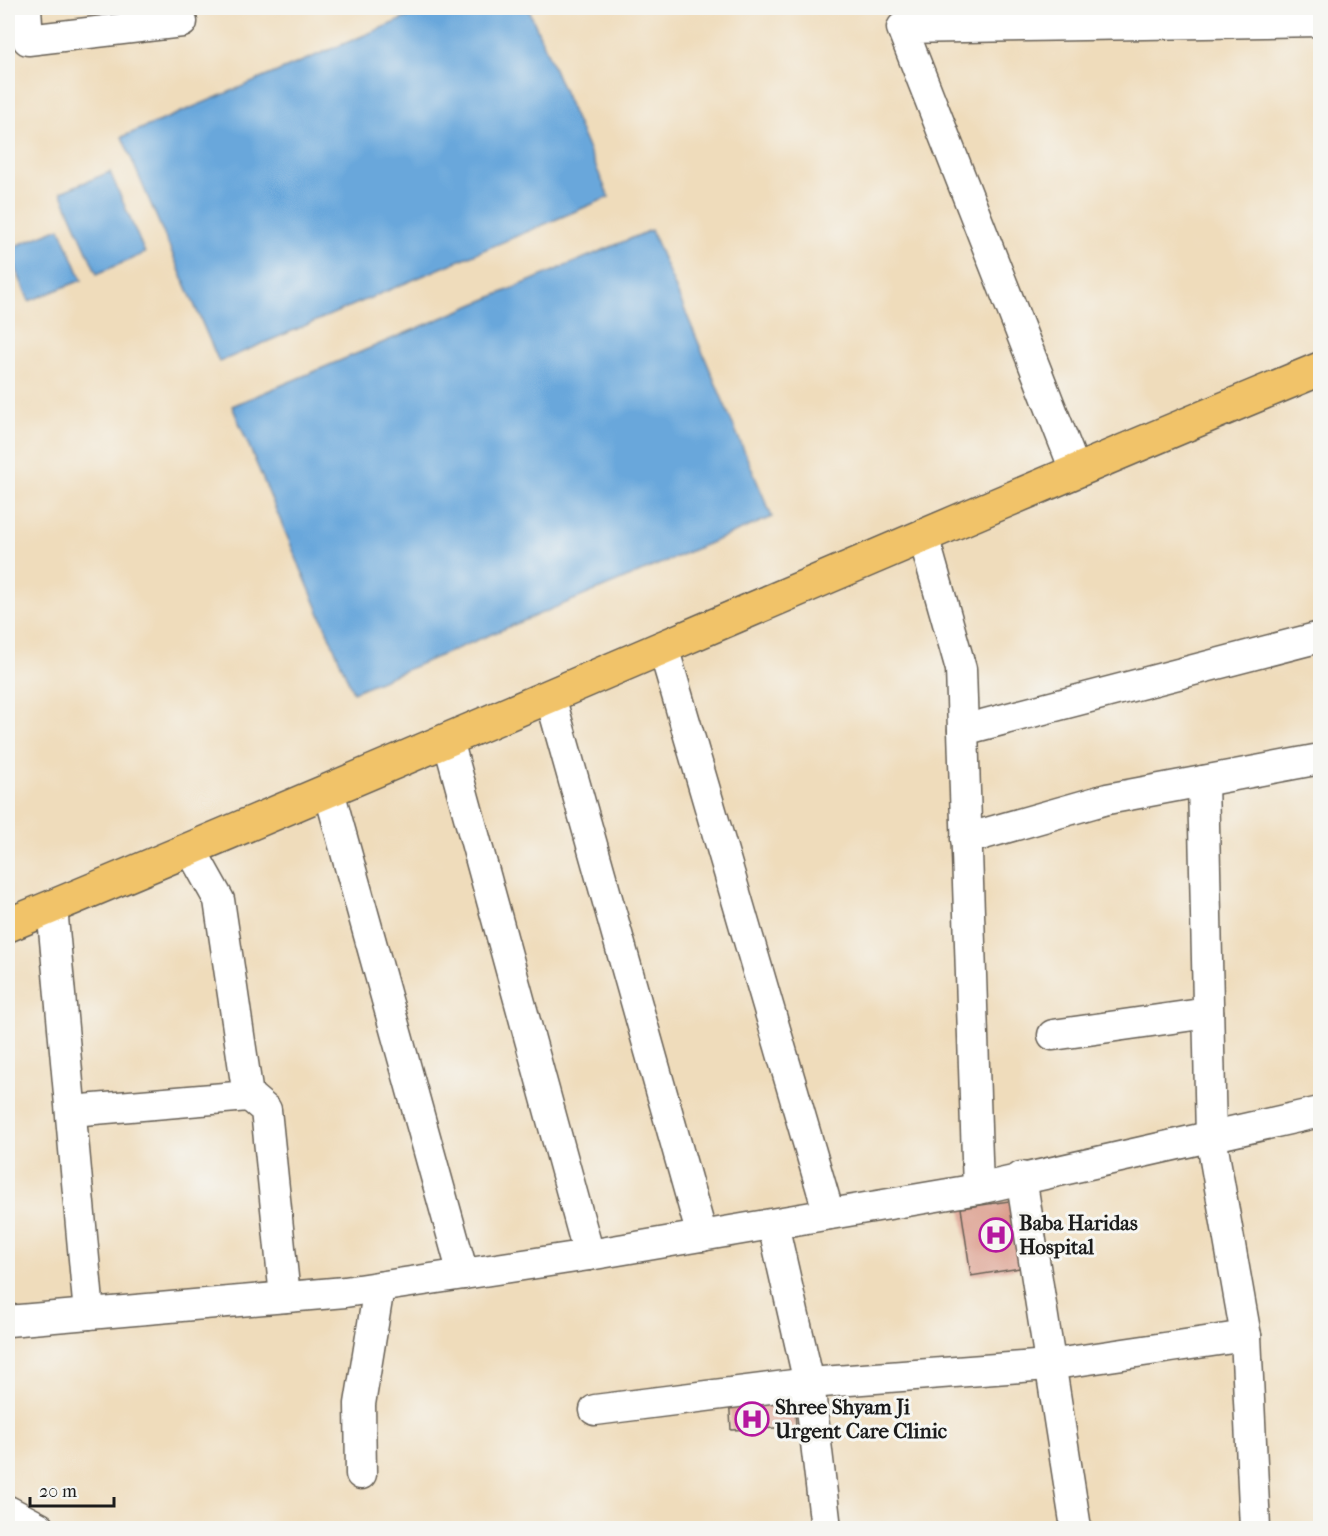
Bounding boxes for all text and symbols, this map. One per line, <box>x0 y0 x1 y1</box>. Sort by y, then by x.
place label: Baba Haridas Hospital <box>1019 1211 1138 1259</box>
hospital icon: Baba Haridas Hospital <box>978 1217 1014 1253</box>
place label: Shree Shyam Ji Urgent Care Clinic <box>774 1395 947 1443</box>
hospital icon: Shree Shyam Ji Urgent Care Clinic <box>734 1401 770 1437</box>
scale bar <box>30 1470 114 1508</box>
text: 20 m <box>39 1481 77 1502</box>

